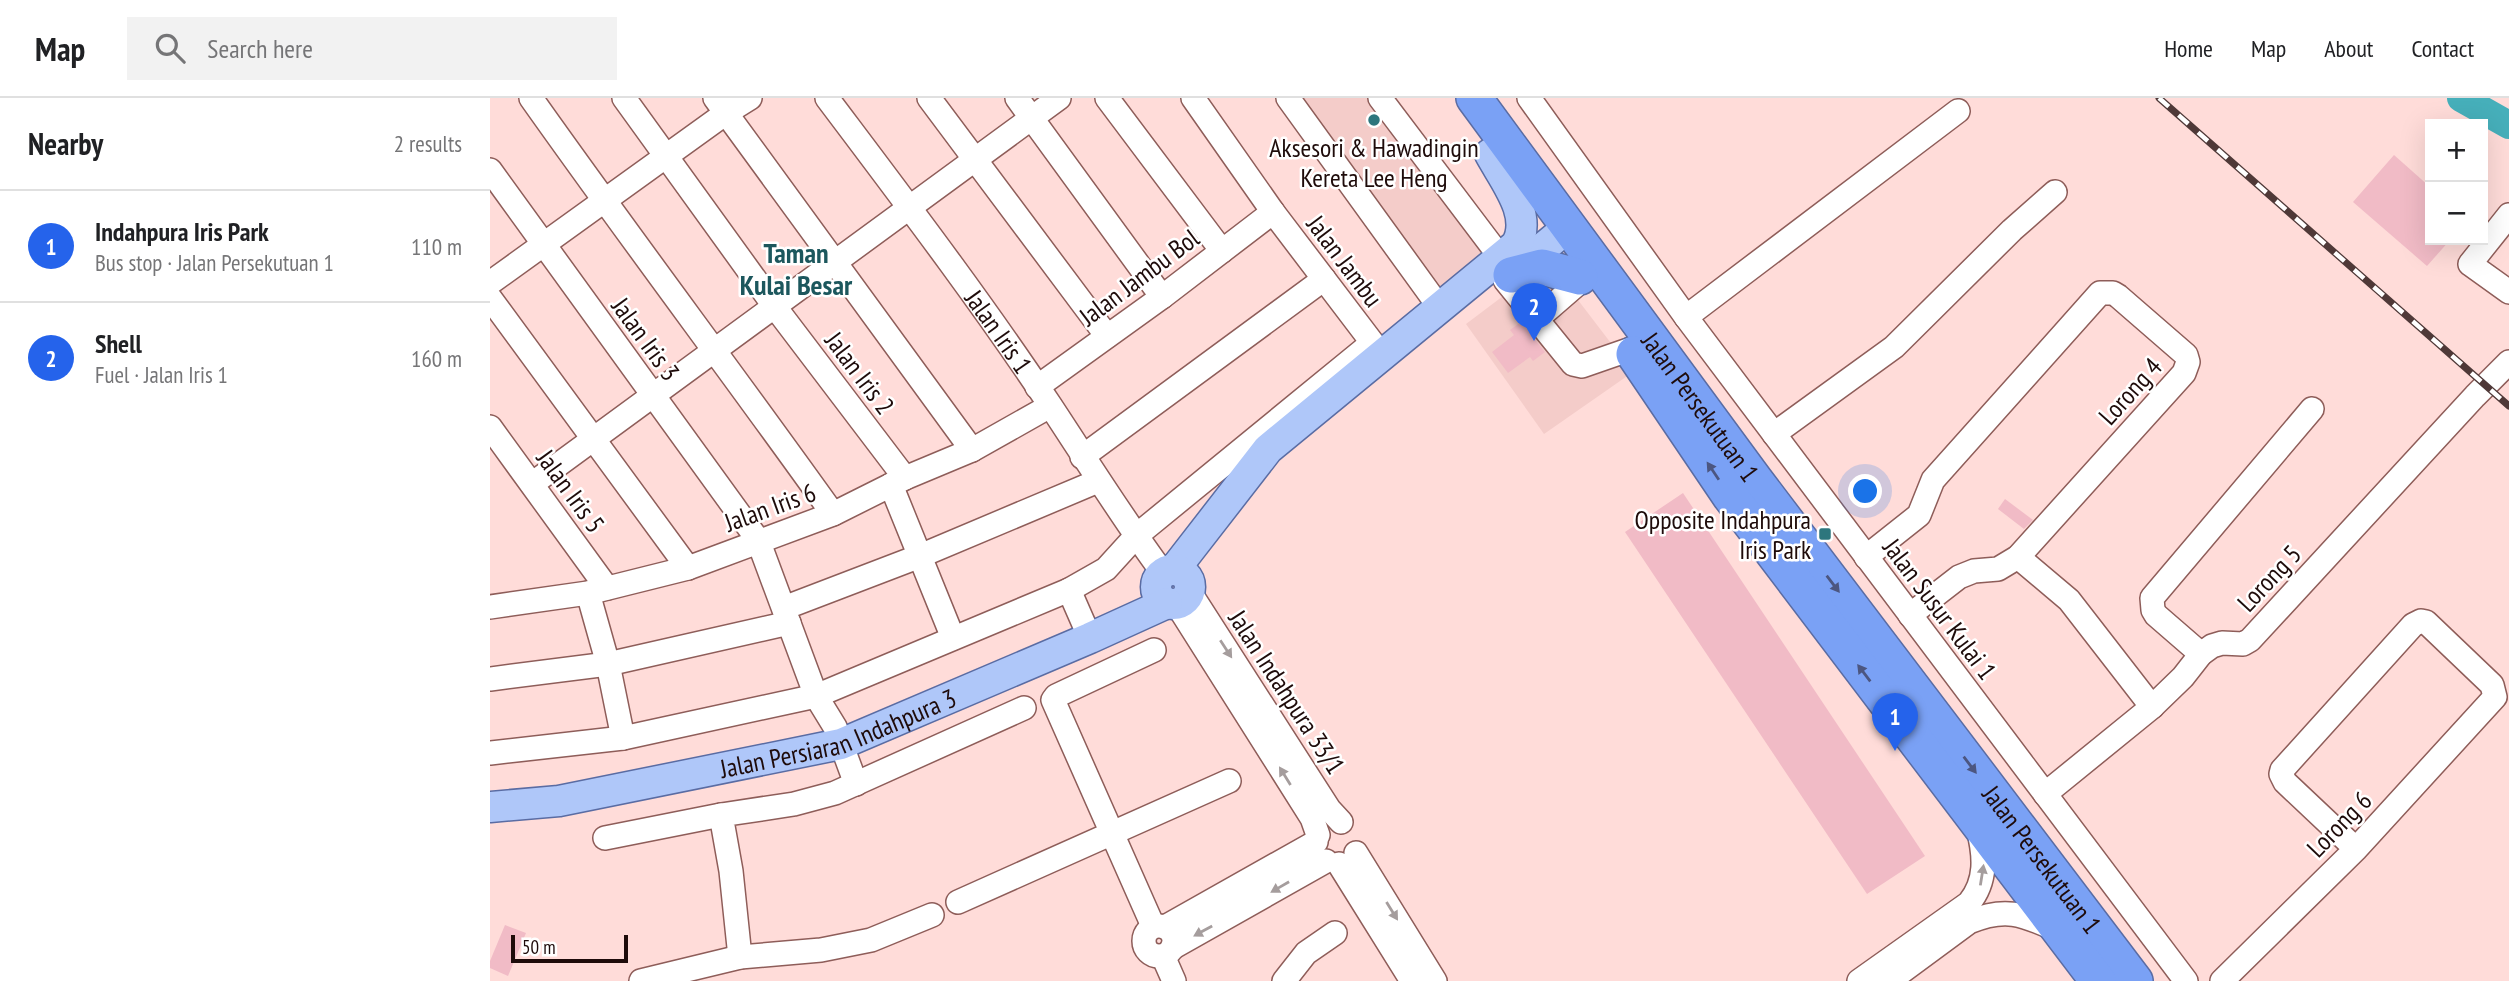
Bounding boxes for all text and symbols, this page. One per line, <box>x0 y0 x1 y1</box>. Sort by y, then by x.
search box <box>127 17 617 80</box>
text: Map <box>35 27 85 70</box>
icon: search <box>151 29 189 67</box>
text: Search here <box>207 32 313 65</box>
text: Home <box>2164 33 2213 64</box>
text: Map <box>2251 33 2286 64</box>
text: About <box>2324 33 2373 64</box>
text: Contact <box>2411 33 2474 64</box>
marker: Aksesori & Hawadingin Kereta Lee Heng <box>1366 112 1382 128</box>
map controls <box>2425 119 2488 245</box>
button: + <box>2425 119 2488 182</box>
text: Nearby <box>28 124 103 163</box>
text: 2 results <box>394 129 462 158</box>
place label: Aksesori & Hawadingin Kereta Lee Heng <box>1269 131 1479 194</box>
button: − <box>2425 182 2488 245</box>
street label: Jalan Jambu <box>1299 208 1390 313</box>
text: Indahpura Iris Park <box>95 215 269 248</box>
street label: Jalan Jambu Bol <box>1072 221 1205 333</box>
text: 1 <box>46 232 57 261</box>
text: 110 m <box>411 232 462 261</box>
district label: Taman Kulai Besar <box>740 234 853 303</box>
text: Bus stop · Jalan Persekutuan 1 <box>95 248 334 277</box>
street label: Jalan Iris 1 <box>958 282 1040 380</box>
pin: 2 <box>1511 283 1557 341</box>
street label: Jalan Iris 3 <box>604 290 687 387</box>
street label: Jalan Iris 2 <box>818 324 902 421</box>
street label: Jalan Persekutuan 1 <box>1635 324 1767 488</box>
text: Shell <box>95 327 142 360</box>
text: 2 <box>46 344 57 373</box>
text: 160 m <box>411 344 462 373</box>
street label: Lorong 4 <box>2091 350 2169 431</box>
text: Fuel · Jalan Iris 1 <box>95 360 228 389</box>
street label: Jalan Iris 5 <box>529 442 612 539</box>
one-way arrow <box>1707 461 1720 481</box>
your location <box>1848 474 1882 508</box>
street label: Jalan Iris 6 <box>719 475 820 539</box>
place label: Opposite Indahpura Iris Park <box>1635 503 1811 566</box>
marker: Opposite Indahpura Iris Park <box>1817 526 1833 542</box>
street label: Jalan Susur Kulai 1 <box>1876 531 2004 686</box>
street label: Lorong 5 <box>2230 538 2308 618</box>
one-way arrow <box>1826 574 1840 593</box>
street label: Jalan Indahpura 33/1 <box>1221 603 1352 780</box>
one-way arrow <box>1219 639 1232 658</box>
one-way arrow <box>1858 664 1872 682</box>
street label: Jalan Persiaran Indahpura 3 <box>716 681 961 785</box>
pin: 1 <box>1872 693 1918 751</box>
one-way arrow <box>1962 756 1977 774</box>
one-way arrow <box>1279 766 1292 785</box>
street label: Jalan Persekutuan 1 <box>1975 778 2109 940</box>
street label: Lorong 6 <box>2300 784 2378 864</box>
one-way arrow <box>1976 864 1987 886</box>
one-way arrow <box>1270 881 1290 893</box>
one-way arrow <box>1386 902 1399 921</box>
one-way arrow <box>1194 925 1213 937</box>
scale bar <box>511 932 628 964</box>
text: 50 m <box>522 935 556 959</box>

